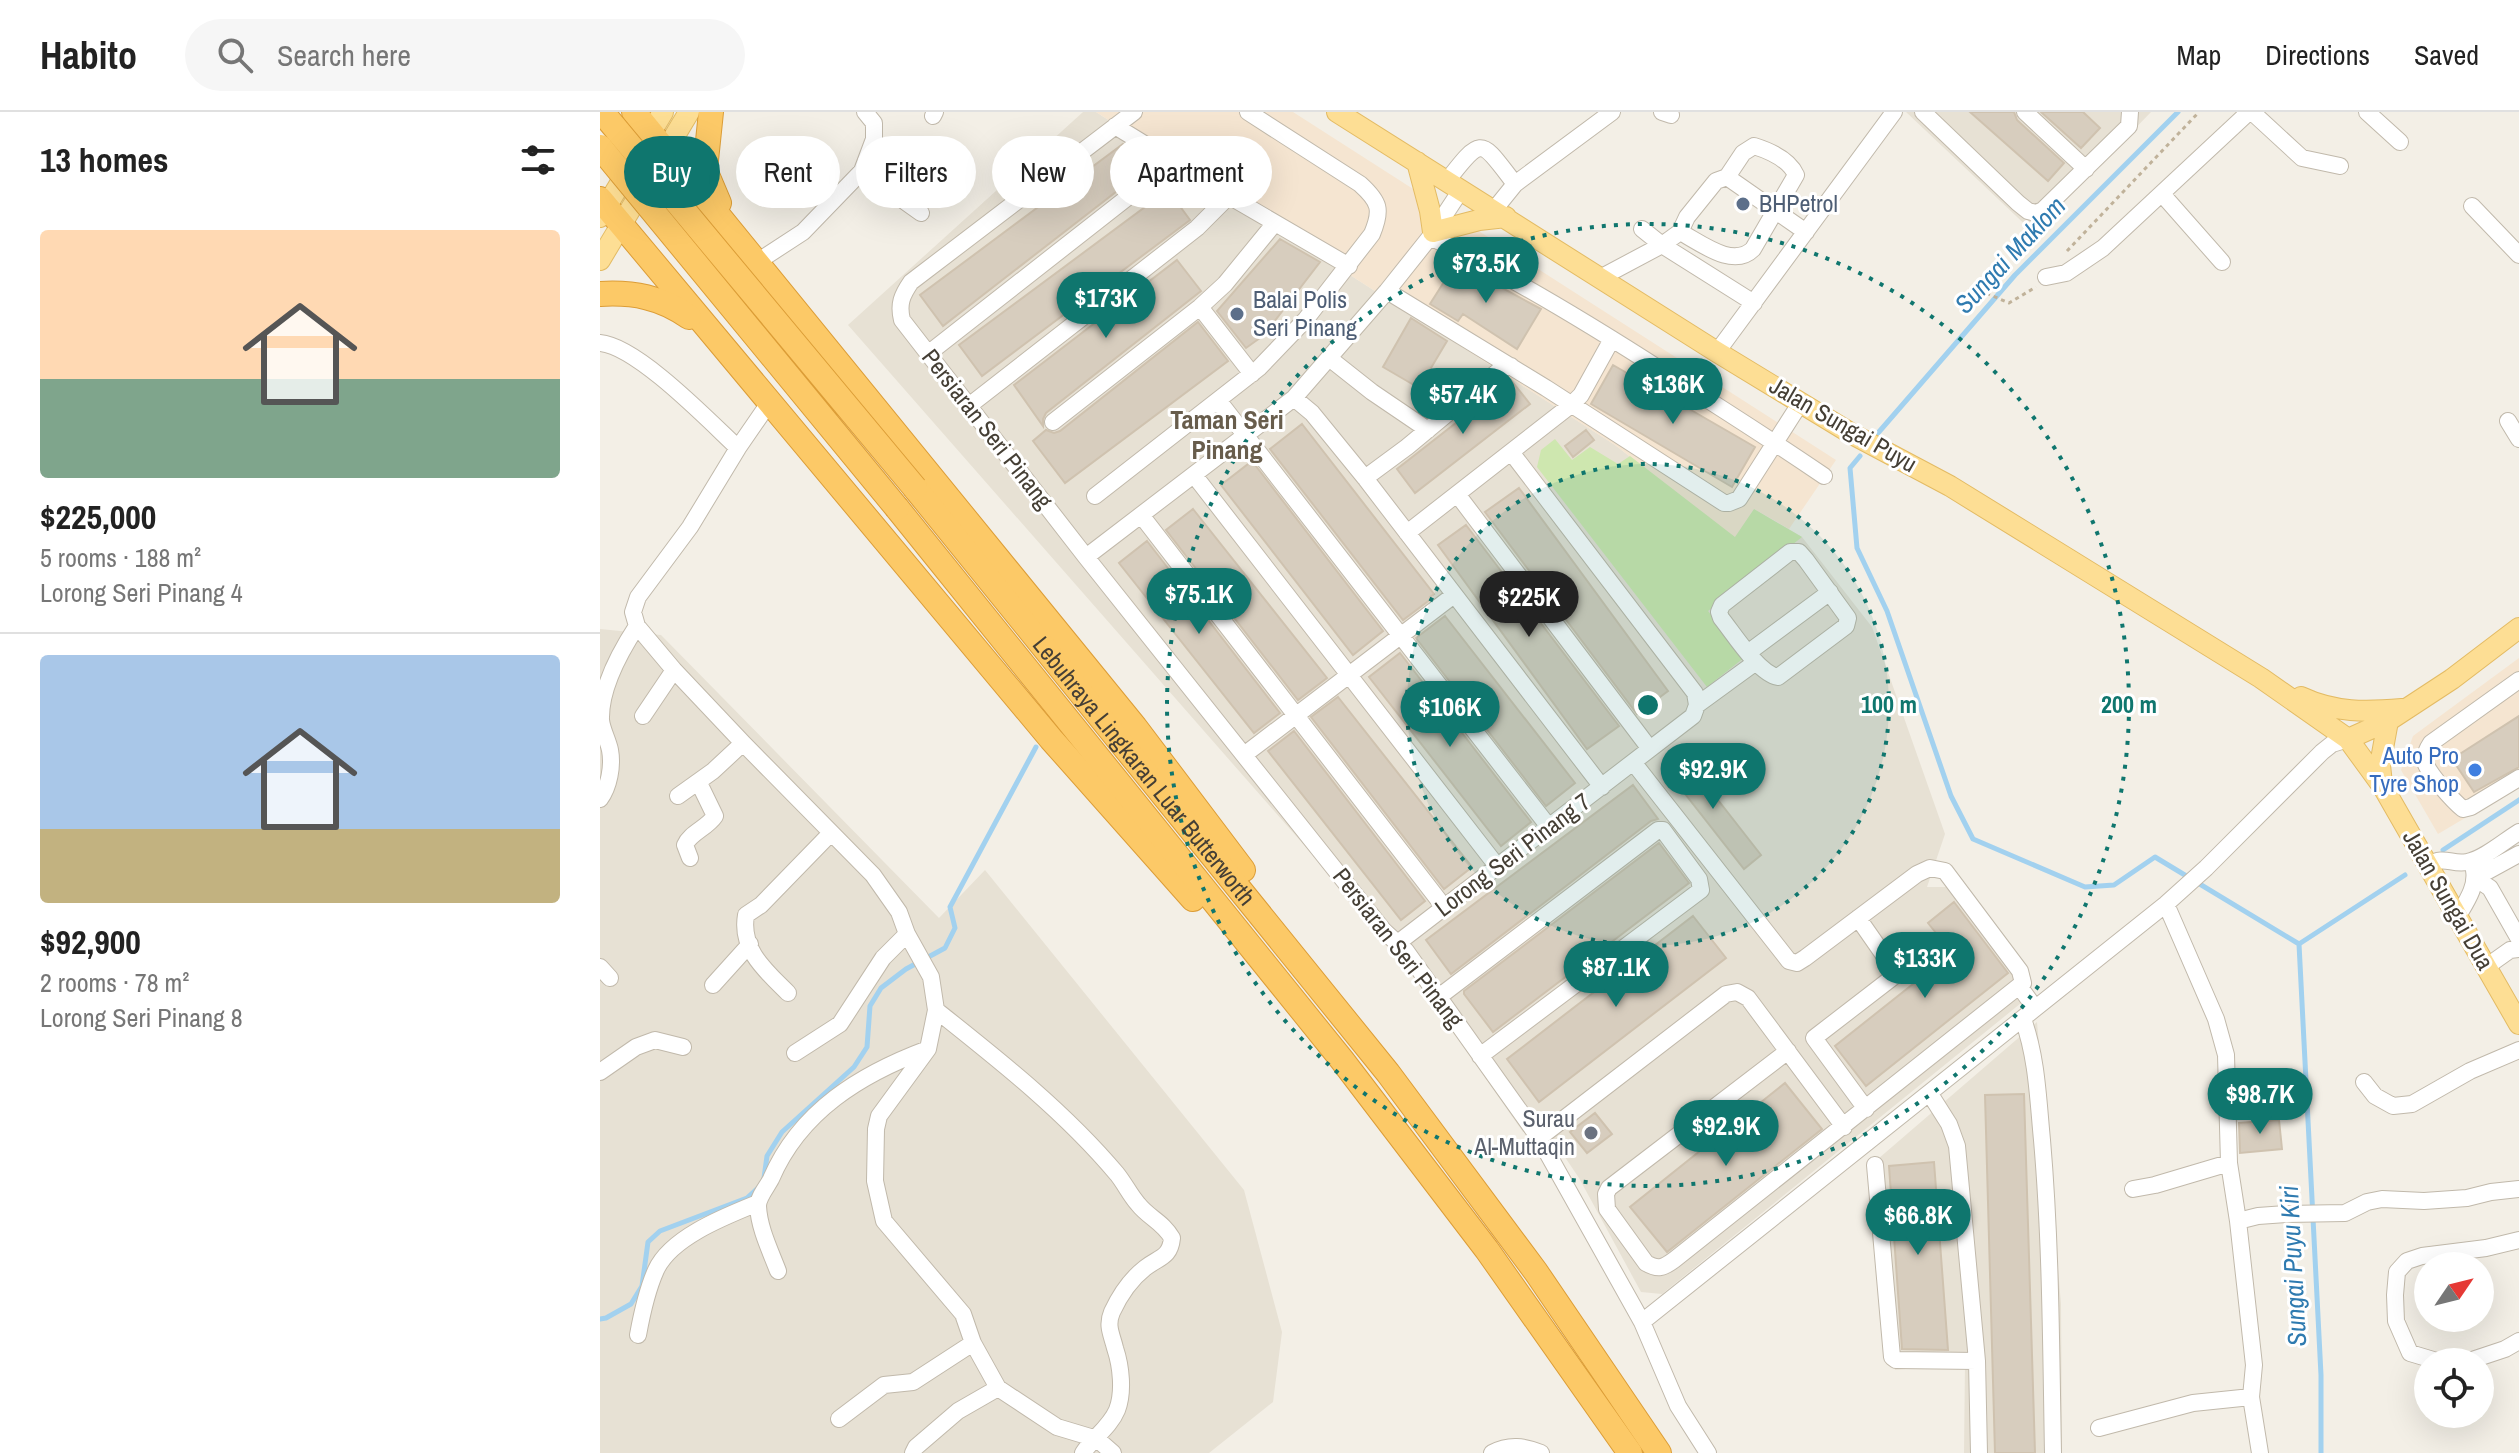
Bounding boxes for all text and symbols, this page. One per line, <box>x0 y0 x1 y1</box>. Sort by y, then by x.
search box <box>185 19 745 91</box>
text: Habito <box>40 30 137 81</box>
icon: search <box>213 33 257 77</box>
text: Search here <box>277 35 411 75</box>
text: Map <box>2177 36 2221 74</box>
text: Directions <box>2265 36 2370 74</box>
text: Saved <box>2414 36 2479 74</box>
chip: Buy <box>624 136 720 208</box>
chip: Rent <box>736 136 840 208</box>
chip: Filters <box>856 136 976 208</box>
chip: New <box>992 136 1094 208</box>
chip: Apartment <box>1110 136 1272 208</box>
text: 13 homes <box>40 137 169 183</box>
icon: filters <box>516 138 560 182</box>
place label: BHPetrol <box>1759 187 1838 219</box>
water label: Sungai Maklom <box>1946 189 2073 321</box>
marker: BHPetrol <box>1734 195 1752 213</box>
pin: $73.5K <box>1421 237 1551 305</box>
text: $73.5K <box>1452 245 1520 280</box>
pin: $173K <box>1050 272 1162 340</box>
text: $173K <box>1075 280 1137 315</box>
icon: home <box>228 282 372 426</box>
place label: Balai Polis Seri Pinang <box>1253 283 1357 343</box>
marker: Balai Polis Seri Pinang <box>1228 305 1246 323</box>
street label: Persiaran Seri Pinang <box>915 342 1060 515</box>
pin: $136K <box>1617 358 1729 426</box>
text: $136K <box>1642 366 1704 401</box>
pin: $57.4K <box>1398 368 1528 436</box>
street label: Jalan Sungai Puyu <box>1764 369 1923 479</box>
text: $57.4K <box>1429 376 1497 411</box>
district label: Taman Seri Pinang <box>1170 402 1284 467</box>
text: $225,000 <box>40 494 156 540</box>
text: 5 rooms · 188 m² <box>40 540 201 575</box>
pin: $75.1K <box>1134 568 1264 636</box>
pin: $225K <box>1473 571 1585 639</box>
text: Lorong Seri Pinang 4 <box>40 575 243 610</box>
text: $75.1K <box>1165 576 1233 611</box>
text: $225K <box>1498 579 1560 614</box>
street label: Lebuhraya Lingkaran Luar Butterworth <box>1026 629 1263 912</box>
pin: $106K <box>1394 681 1506 749</box>
text: 100 m <box>1861 688 1917 720</box>
text: 200 m <box>2101 688 2157 720</box>
text: $106K <box>1419 689 1481 724</box>
centre of rings <box>1634 691 1662 719</box>
icon: home <box>228 707 372 851</box>
place label: Auto Pro Tyre Shop <box>2369 739 2459 799</box>
pin: $92.9K <box>1648 743 1778 811</box>
text: $92.9K <box>1679 751 1747 786</box>
marker: Auto Pro Tyre Shop <box>2466 761 2484 779</box>
street label: Lorong Seri Pinang 7 <box>1428 785 1597 923</box>
street label: Jalan Sungai Dua <box>2396 824 2502 975</box>
street label: Persiaran Seri Pinang <box>1326 861 1471 1034</box>
text: $92,900 <box>40 919 141 965</box>
pin: $133K <box>1869 932 1981 1000</box>
text: $133K <box>1894 940 1956 975</box>
pin: $87.1K <box>1551 941 1681 1009</box>
text: $87.1K <box>1582 949 1650 984</box>
text: 2 rooms · 78 m² <box>40 965 189 1000</box>
text: Lorong Seri Pinang 8 <box>40 1000 243 1035</box>
pin: $98.7K <box>2195 1068 2325 1136</box>
text: $98.7K <box>2226 1076 2294 1111</box>
pin: $92.9K <box>1661 1100 1791 1168</box>
place label: Surau Al-Muttaqin <box>1473 1102 1575 1162</box>
text: $92.9K <box>1692 1108 1760 1143</box>
marker: Surau Al-Muttaqin <box>1582 1124 1600 1142</box>
water label: Sungai Puyu Kiri <box>2271 1185 2314 1347</box>
pin: $66.8K <box>1853 1189 1983 1257</box>
text: $66.8K <box>1884 1197 1952 1232</box>
north arrow <box>2414 1252 2494 1332</box>
map controls <box>2414 1252 2494 1428</box>
button: locate <box>2414 1348 2494 1428</box>

